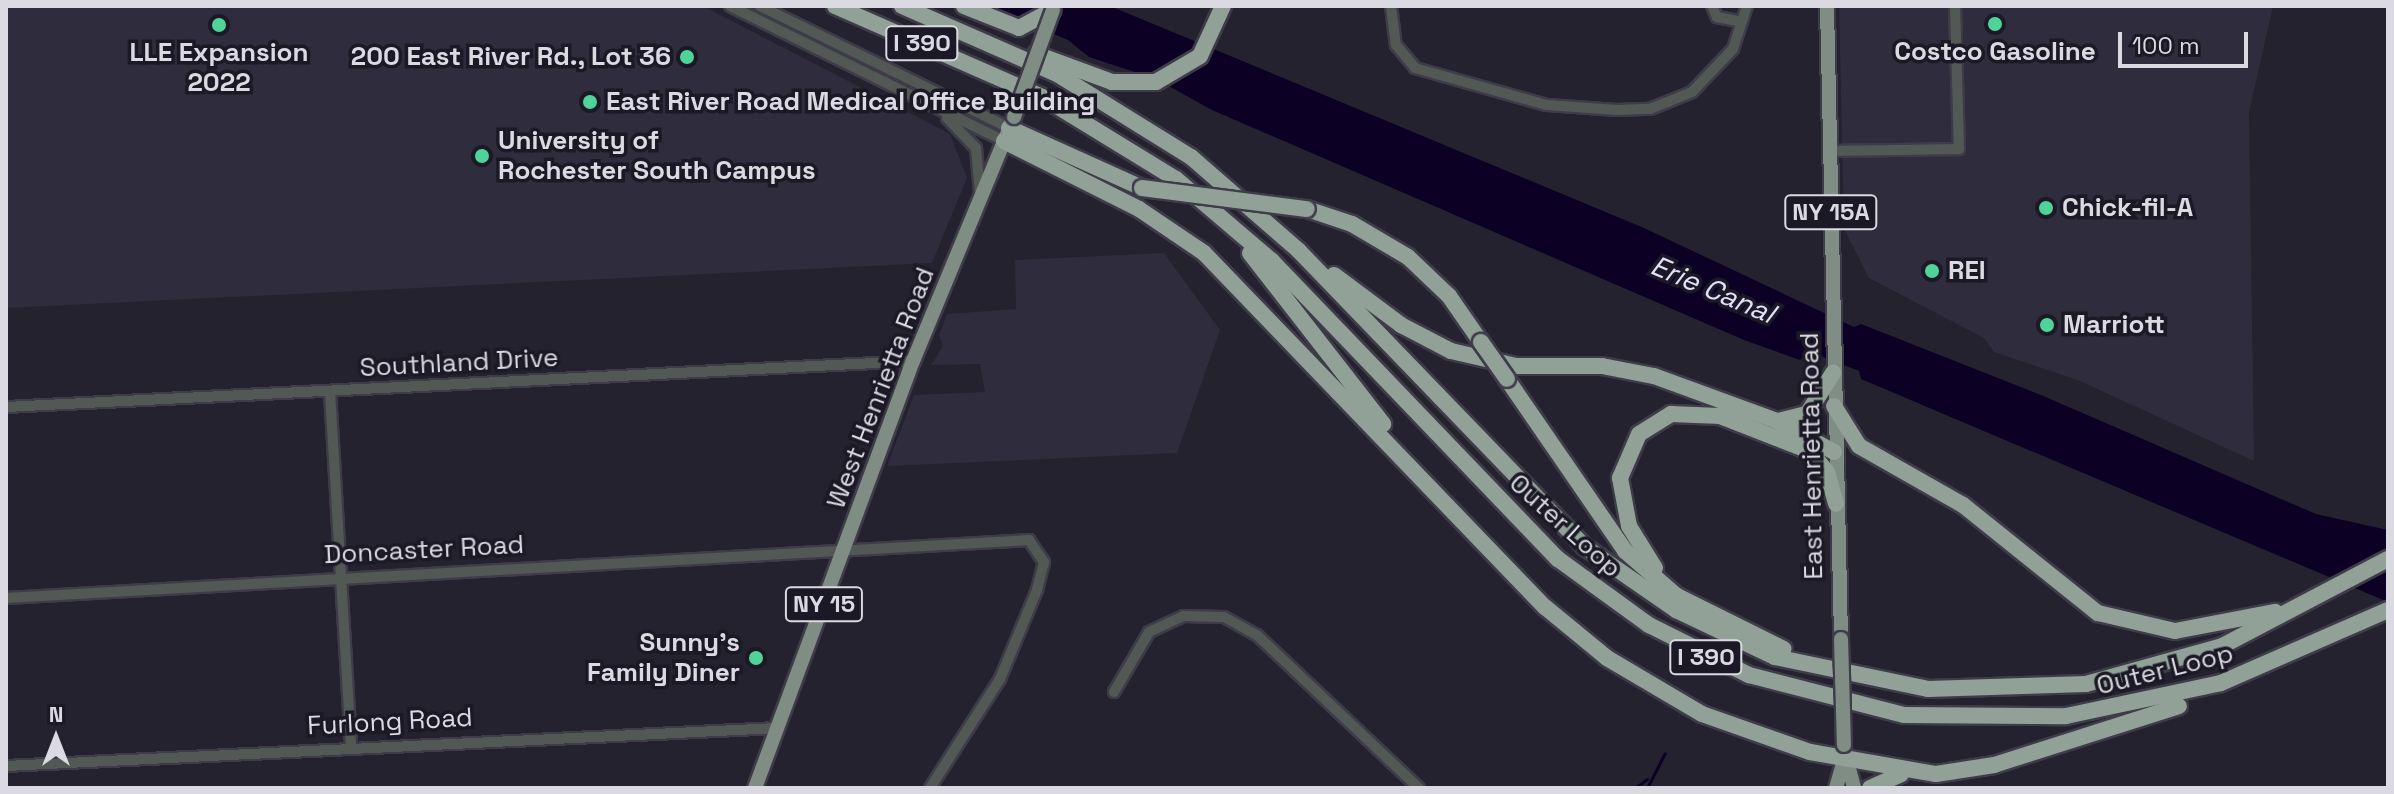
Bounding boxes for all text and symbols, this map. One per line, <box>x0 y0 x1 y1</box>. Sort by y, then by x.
marker: Costco Gasoline <box>1986 15 2004 33</box>
marker: LLE Expansion 2022 <box>210 16 228 34</box>
scale bar <box>2122 16 2252 66</box>
road number: I 390 <box>884 23 960 63</box>
text: 100 m <box>2132 30 2200 61</box>
place label: Costco Gasoline <box>1894 36 2096 68</box>
place label: LLE Expansion 2022 <box>129 37 309 98</box>
place label: 200 East River Rd., Lot 36 <box>350 41 671 73</box>
marker: 200 East River Rd., Lot 36 <box>678 48 696 66</box>
place label: East River Road Medical Office Building <box>606 86 1095 118</box>
marker: East River Road Medical Office Building <box>581 93 599 111</box>
place label: University of Rochester South Campus <box>498 125 816 186</box>
marker: University of Rochester South Campus <box>473 147 491 165</box>
road number: NY 15A <box>1783 192 1879 232</box>
place label: Chick-fil-A <box>2062 192 2193 224</box>
marker: Chick-fil-A <box>2037 199 2055 217</box>
water label: Erie Canal <box>1646 248 1780 330</box>
place label: REI <box>1948 255 1986 287</box>
marker: REI <box>1923 262 1941 280</box>
street label: West Henrietta Road <box>821 263 941 513</box>
place label: Marriott <box>2063 309 2165 341</box>
marker: Marriott <box>2038 316 2056 334</box>
street label: East Henrietta Road <box>1794 332 1830 580</box>
street label: Southland Drive <box>359 342 559 384</box>
street label: Outer Loop <box>1503 468 1627 584</box>
street label: Doncaster Road <box>323 529 525 571</box>
road number: NY 15 <box>784 584 864 624</box>
place label: Sunny's Family Diner <box>587 627 740 688</box>
road number: I 390 <box>1668 637 1744 677</box>
street label: Outer Loop <box>2093 638 2237 702</box>
marker: Sunny's Family Diner <box>747 649 765 667</box>
north arrow <box>16 698 96 778</box>
text: N <box>49 700 63 728</box>
street label: Furlong Road <box>307 702 473 742</box>

